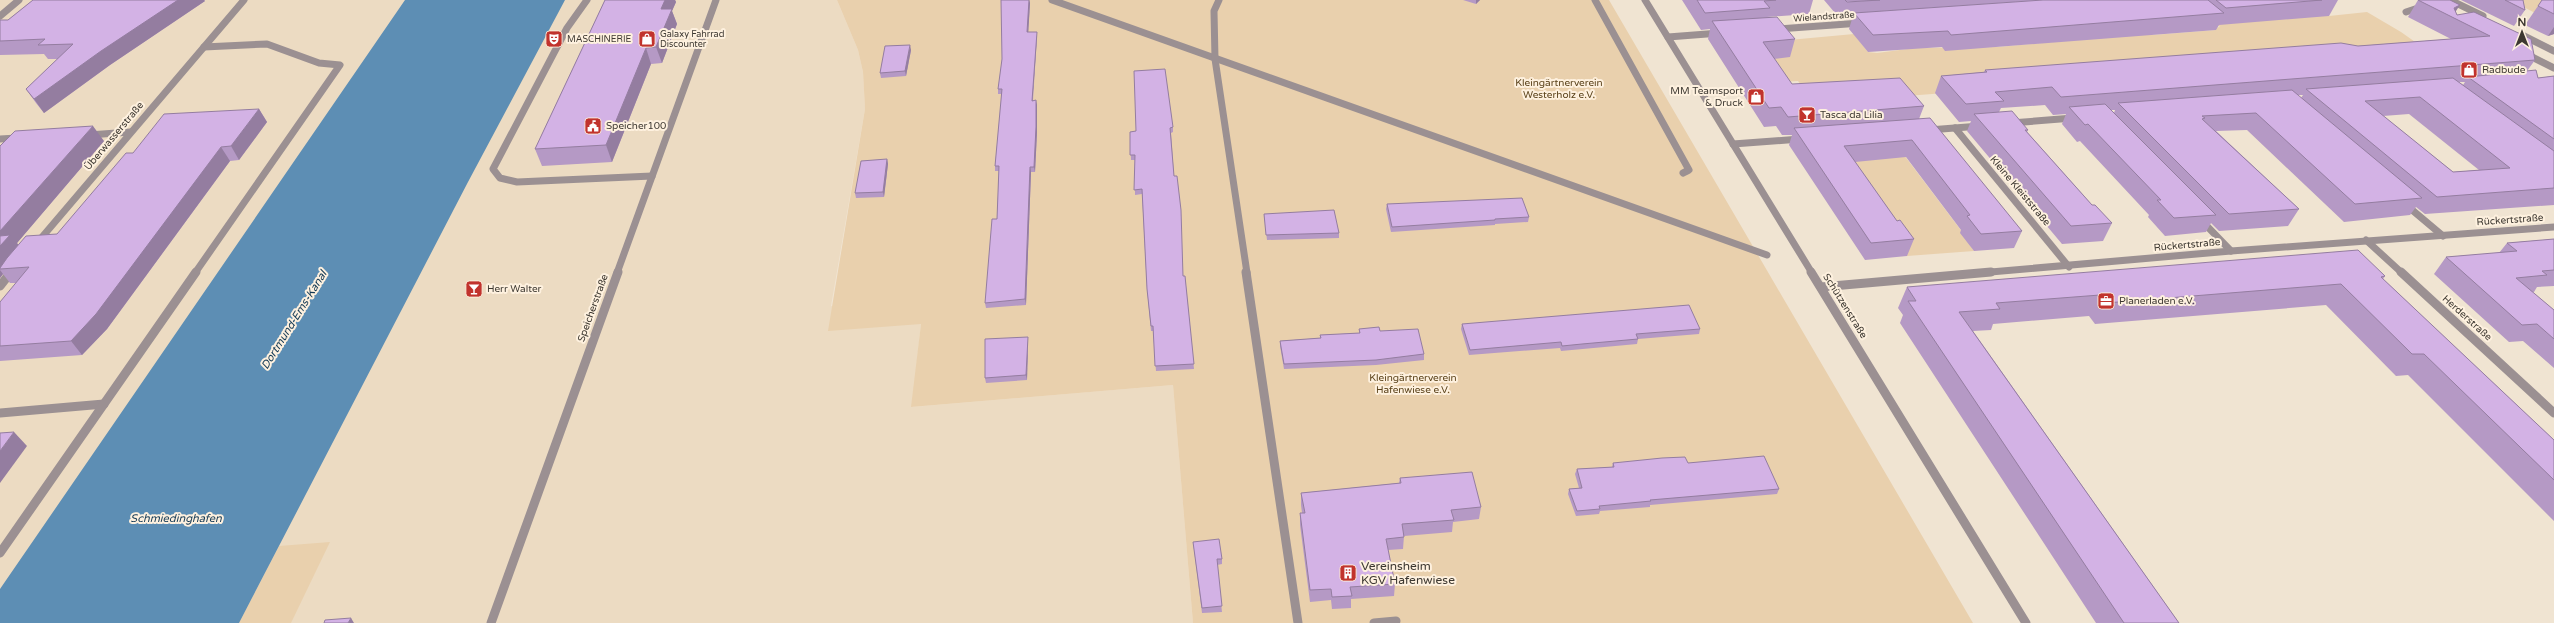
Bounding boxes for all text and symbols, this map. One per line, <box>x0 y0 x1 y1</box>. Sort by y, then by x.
street label: Wielandstraße <box>1793 9 1855 25</box>
north arrow <box>2502 12 2542 52</box>
text: N <box>2518 16 2526 29</box>
theatre icon: MASCHINERIE <box>544 29 564 49</box>
shop icon: Galaxy Fahrrad Discounter <box>637 29 657 49</box>
place label: Galaxy Fahrrad Discounter <box>660 29 724 50</box>
place label: MASCHINERIE <box>567 34 632 45</box>
shop icon: Radbude <box>2459 60 2479 80</box>
place label: Radbude <box>2482 64 2526 76</box>
park label: Kleingärtnerverein Westerholz e.V. <box>1515 77 1603 101</box>
place label: MM Teamsport & Druck <box>1670 85 1744 109</box>
shop icon: MM Teamsport & Druck <box>1746 87 1766 107</box>
street label: Überwasserstraße <box>82 99 146 173</box>
bar icon: Tasca da Lilia <box>1797 105 1817 125</box>
place label: Tasca da Lilia <box>1820 109 1883 121</box>
public building icon: Speicher100 <box>583 116 603 136</box>
place label: Speicher100 <box>606 120 666 132</box>
street label: Kleine Kleiststraße <box>1987 154 2053 229</box>
street label: Rückertstraße <box>2476 212 2544 228</box>
street label: Rückertstraße <box>2153 236 2221 254</box>
water label: Dortmund-Ems-Kanal <box>258 267 330 372</box>
street label: Schützenstraße <box>1820 271 1870 341</box>
street label: Speicherstraße <box>575 272 611 344</box>
bar icon: Herr Walter <box>464 279 484 299</box>
place label: Herr Walter <box>487 283 542 295</box>
office icon: Planerladen e.V. <box>2096 291 2116 311</box>
street label: Herderstraße <box>2440 293 2494 344</box>
place label: Planerladen e.V. <box>2119 295 2195 307</box>
park label: Kleingärtnerverein Hafenwiese e.V. <box>1369 372 1457 396</box>
water label: Schmiedinghafen <box>130 512 222 525</box>
place label: Vereinsheim KGV Hafenwiese <box>1361 559 1455 587</box>
building icon: Vereinsheim KGV Hafenwiese <box>1338 563 1358 583</box>

